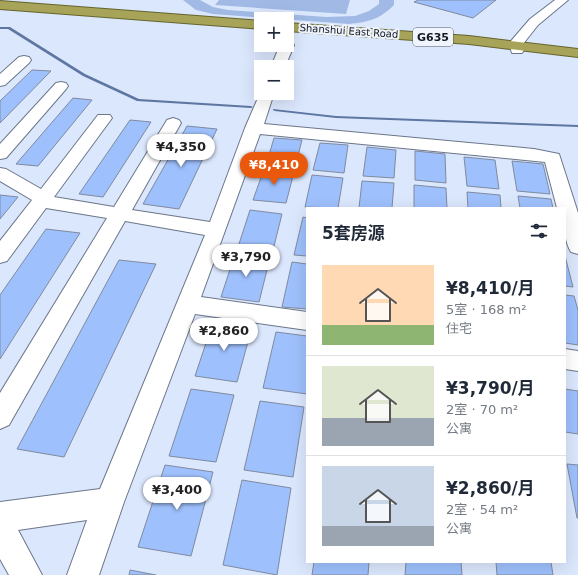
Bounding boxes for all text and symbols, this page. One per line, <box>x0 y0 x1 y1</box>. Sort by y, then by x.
map controls <box>254 12 294 100</box>
button: + <box>254 12 294 52</box>
street label: Shanshui East Road <box>299 22 399 40</box>
road number: G635 <box>413 28 453 46</box>
button: − <box>254 60 294 100</box>
pin: ¥4,350 <box>148 134 214 168</box>
text: ¥4,350 <box>156 139 206 154</box>
pin: ¥8,410 <box>241 152 307 186</box>
text: ¥8,410 <box>249 157 299 172</box>
icon: filters <box>528 220 550 242</box>
text: 5套房源 <box>322 223 385 243</box>
pin: ¥3,790 <box>213 244 279 278</box>
text: ¥3,790 <box>221 249 271 264</box>
text: ¥8,410/月 <box>446 278 535 298</box>
icon: home <box>354 281 402 329</box>
text: 5室 · 168 m² <box>446 302 527 317</box>
pin: ¥2,860 <box>191 318 257 352</box>
text: 住宅 <box>446 321 472 336</box>
text: ¥2,860 <box>199 323 249 338</box>
text: ¥3,790/月 <box>446 378 535 398</box>
icon: home <box>354 382 402 430</box>
text: 2室 · 70 m² <box>446 402 518 417</box>
text: 公寓 <box>446 421 472 436</box>
pin: ¥3,400 <box>144 477 210 511</box>
text: ¥2,860/月 <box>446 478 535 498</box>
text: ¥3,400 <box>152 482 202 497</box>
icon: home <box>354 482 402 530</box>
text: 2室 · 54 m² <box>446 502 518 517</box>
text: 公寓 <box>446 521 472 536</box>

